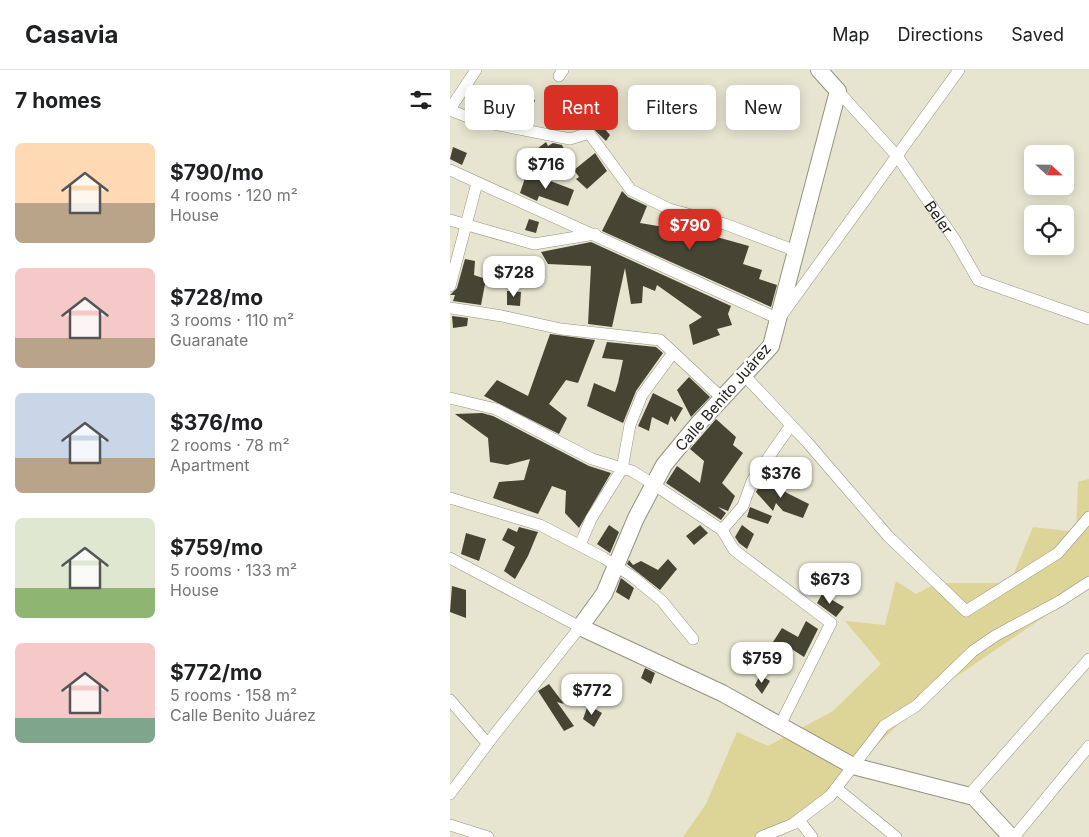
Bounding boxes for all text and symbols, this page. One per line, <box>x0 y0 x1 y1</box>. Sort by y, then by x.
text: Casavia <box>25 20 118 49</box>
text: Map <box>832 24 870 45</box>
text: Directions <box>898 24 983 45</box>
text: Saved <box>1011 24 1064 45</box>
chip: Buy <box>465 85 534 130</box>
chip: Rent <box>544 85 618 130</box>
chip: Filters <box>628 85 716 130</box>
chip: New <box>726 85 800 130</box>
icon: filters <box>407 86 435 114</box>
text: 7 homes <box>15 88 102 113</box>
north arrow <box>1024 145 1074 195</box>
map controls <box>1024 145 1074 255</box>
pin: $716 <box>516 148 576 190</box>
text: $716 <box>527 154 565 174</box>
text: $790/mo <box>170 160 264 185</box>
icon: home <box>55 163 115 223</box>
text: 4 rooms · 120 m² <box>170 185 298 205</box>
street label: Beler <box>921 197 958 238</box>
text: House <box>170 205 219 225</box>
button: locate <box>1024 205 1074 255</box>
pin: $790 <box>660 208 720 251</box>
text: $790 <box>670 215 710 235</box>
pin: $728 <box>484 256 544 298</box>
text: $728 <box>494 262 534 282</box>
text: $728/mo <box>170 285 263 310</box>
icon: home <box>55 288 115 348</box>
text: 3 rooms · 110 m² <box>170 310 294 330</box>
text: Guaranate <box>170 330 248 350</box>
street label: Calle Benito Juárez <box>671 339 775 455</box>
text: $376/mo <box>170 410 263 435</box>
icon: home <box>55 413 115 473</box>
text: 2 rooms · 78 m² <box>170 435 290 455</box>
text: Apartment <box>170 455 250 475</box>
pin: $376 <box>751 456 811 499</box>
text: $376 <box>761 463 801 483</box>
text: $759/mo <box>170 535 263 560</box>
icon: home <box>55 538 115 598</box>
text: 5 rooms · 133 m² <box>170 560 297 580</box>
pin: $673 <box>800 562 860 605</box>
text: $673 <box>810 569 850 589</box>
text: House <box>170 580 219 600</box>
pin: $759 <box>732 642 792 684</box>
text: $759 <box>742 648 782 668</box>
text: $772/mo <box>170 660 262 685</box>
icon: home <box>55 663 115 723</box>
pin: $772 <box>562 674 622 716</box>
text: $772 <box>572 680 612 700</box>
text: 5 rooms · 158 m² <box>170 685 297 705</box>
text: Calle Benito Juárez <box>170 705 316 725</box>

